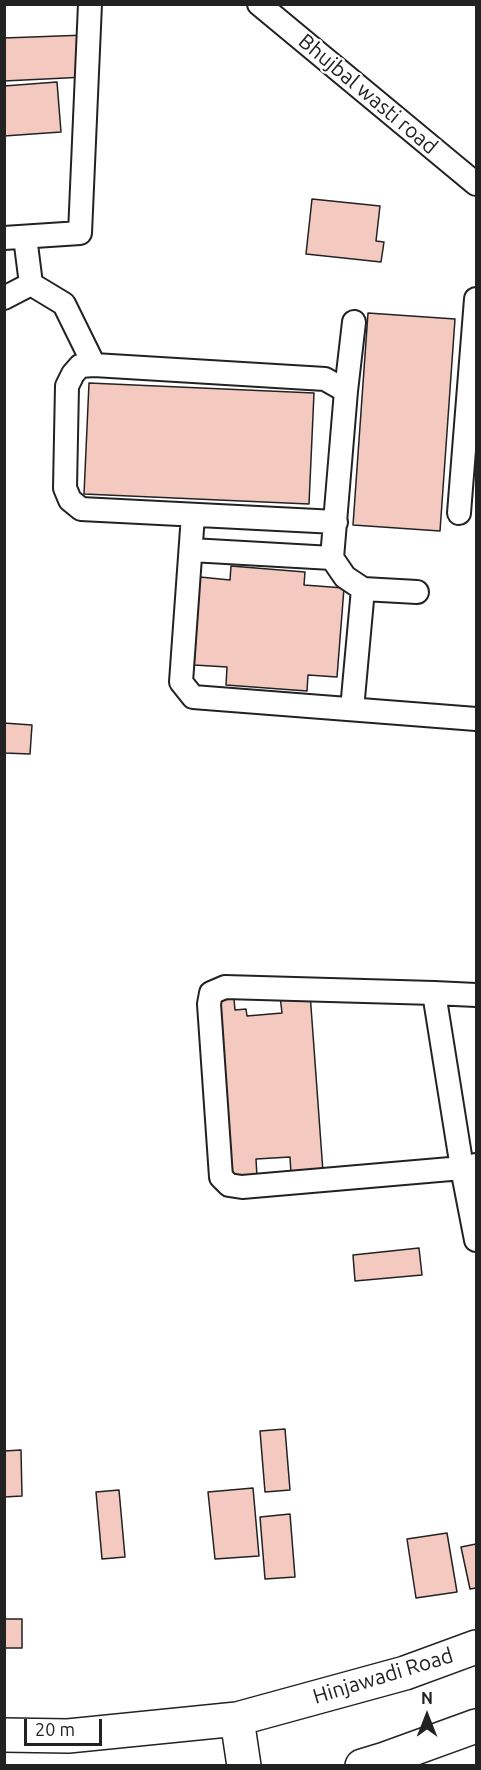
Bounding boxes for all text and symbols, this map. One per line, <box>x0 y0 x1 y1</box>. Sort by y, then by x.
street label: Bhujbal wasti road <box>293 29 443 159</box>
street label: Hinjawadi Road <box>310 1643 456 1709</box>
north arrow <box>397 1686 457 1746</box>
text: N <box>421 1689 433 1707</box>
scale bar <box>27 1707 105 1745</box>
text: 20 m <box>35 1719 75 1739</box>

